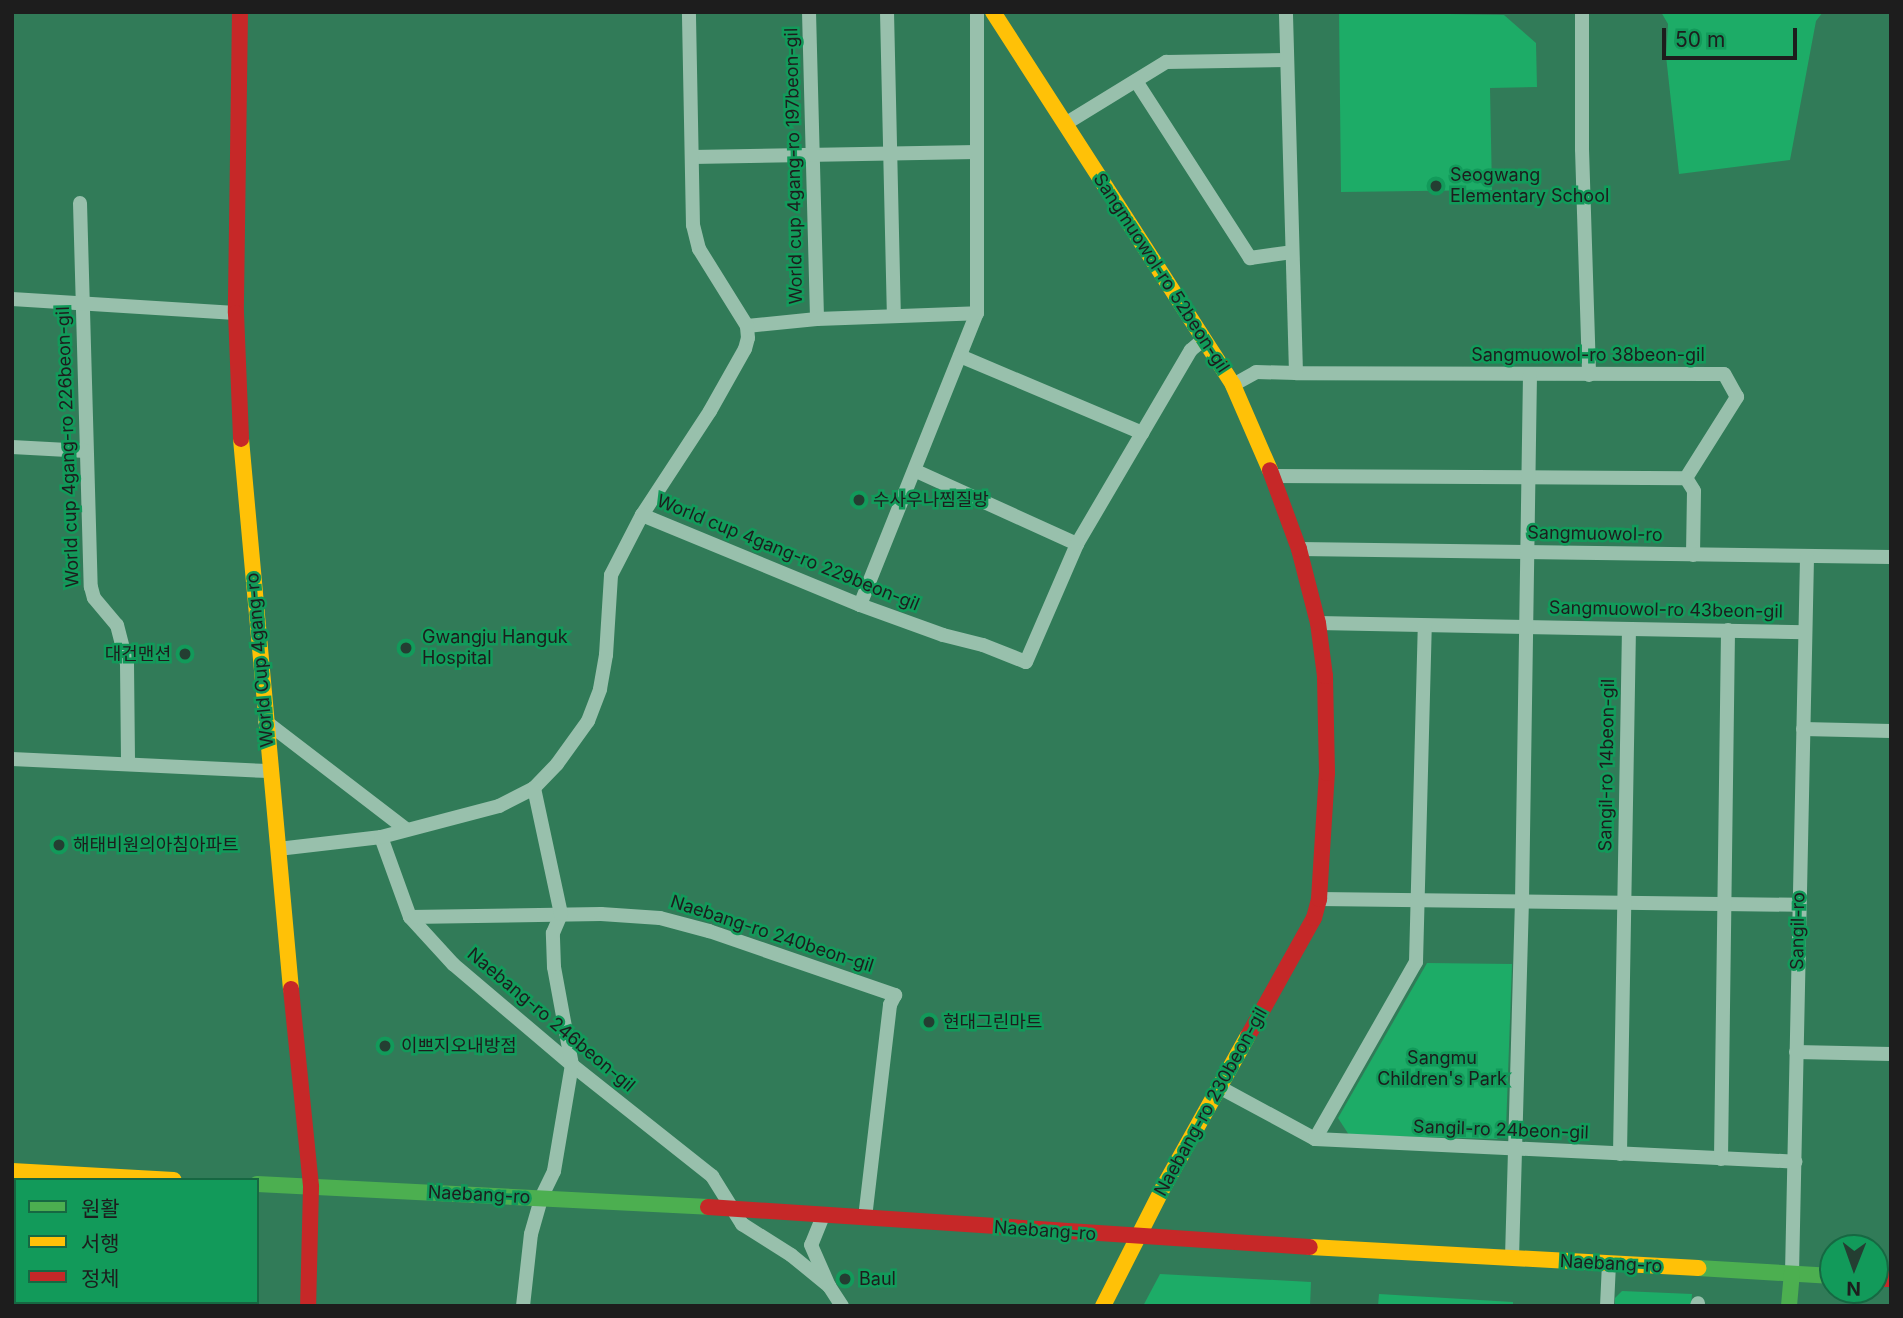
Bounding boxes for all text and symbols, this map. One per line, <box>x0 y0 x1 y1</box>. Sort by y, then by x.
scale bar <box>1665 14 1800 58</box>
text: 50 m <box>1675 27 1725 52</box>
street label: World cup 4gang-ro 197beon-gil <box>781 28 807 304</box>
place label: Seogwang Elementary School <box>1450 165 1609 208</box>
street label: Sangmuowol-ro 52beon-gil <box>1088 169 1234 377</box>
marker: Seogwang Elementary School <box>1428 178 1444 194</box>
street label: World cup 4gang-ro 226beon-gil <box>52 306 84 588</box>
street label: Sangmuowol-ro 38beon-gil <box>1471 344 1705 366</box>
place label: 수사우나찜질방 <box>873 489 989 511</box>
street label: World cup 4gang-ro 229beon-gil <box>654 490 922 616</box>
marker: 수사우나찜질방 <box>851 492 867 508</box>
street label: Sangmuowol-ro <box>1527 522 1663 546</box>
street label: World Cup 4gang-ro <box>242 572 278 748</box>
street label: Sangmuowol-ro 43beon-gil <box>1549 597 1783 623</box>
place label: Gwangju Hanguk Hospital <box>422 627 568 670</box>
marker: Gwangju Hanguk Hospital <box>396 638 416 658</box>
place label: 대건맨션 <box>105 643 171 665</box>
marker: 대건맨션 <box>177 646 193 662</box>
street label: Sangil-ro 14beon-gil <box>1595 679 1619 851</box>
place label: 해태비원의아침아파트 <box>73 834 239 856</box>
marker: 해태비원의아침아파트 <box>51 837 67 853</box>
street label: Naebang-ro 240beon-gil <box>668 891 876 977</box>
street label: Sangil-ro <box>1787 892 1809 970</box>
street label: Naebang-ro 246beon-gil <box>463 944 639 1096</box>
street label: Naebang-ro 230beon-gil <box>1150 1004 1272 1200</box>
place label: 현대그린마트 <box>943 1011 1042 1033</box>
marker: 현대그린마트 <box>921 1014 937 1030</box>
place label: 이쁘지오내방점 <box>401 1035 517 1057</box>
marker: 이쁘지오내방점 <box>375 1036 395 1056</box>
park label: Sangmu Children's Park <box>1377 1048 1507 1090</box>
street label: Sangil-ro 24beon-gil <box>1413 1116 1589 1144</box>
legend <box>14 1178 259 1304</box>
street label: Naebang-ro <box>427 1182 531 1208</box>
text: 원활 <box>81 1196 120 1221</box>
street label: Naebang-ro <box>993 1217 1097 1245</box>
text: 서행 <box>81 1231 120 1256</box>
north arrow <box>1819 1234 1889 1304</box>
street label: Naebang-ro <box>1559 1251 1663 1277</box>
text: 정체 <box>81 1266 120 1291</box>
place label: Baul <box>859 1268 896 1290</box>
marker: Baul <box>837 1271 853 1287</box>
text: N <box>1846 1277 1861 1300</box>

